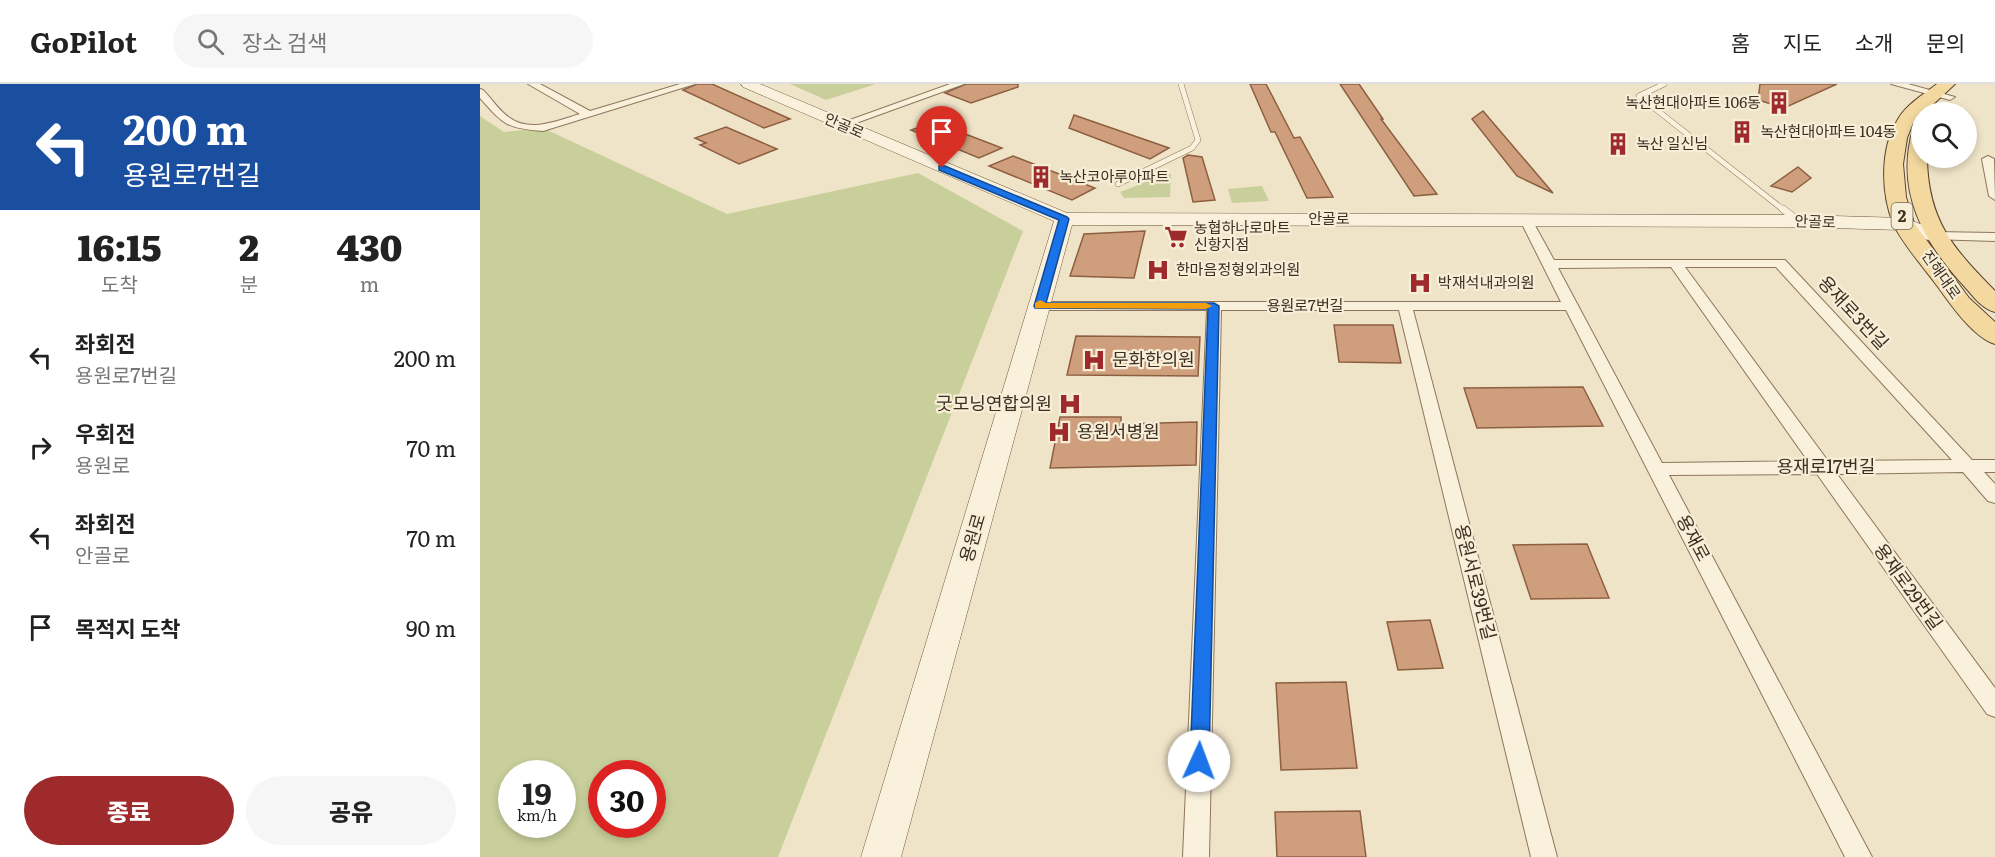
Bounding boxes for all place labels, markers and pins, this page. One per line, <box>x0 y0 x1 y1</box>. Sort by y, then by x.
place label: 녹산현대아파트 106동 <box>1625 90 1761 113</box>
building icon: 녹산현대아파트 106동 <box>1766 90 1792 116</box>
pin <box>916 106 967 168</box>
building icon: 녹산현대아파트 104동 <box>1729 119 1755 145</box>
place label: 녹산현대아파트 104동 <box>1760 119 1896 142</box>
building icon: 녹산 일신님 <box>1605 131 1631 157</box>
place label: 녹산 일신님 <box>1636 131 1708 154</box>
building icon: 녹산코아루아파트 <box>1028 164 1054 190</box>
place label: 녹산코아루아파트 <box>1059 164 1170 187</box>
place label: 농협하나로마트 신항지점 <box>1194 215 1291 255</box>
supermarket icon: 농협하나로마트 신항지점 <box>1163 224 1189 250</box>
hospital icon: 한마음정형외과의원 <box>1145 257 1171 283</box>
place label: 한마음정형외과의원 <box>1176 257 1300 280</box>
hospital icon: 박재석내과의원 <box>1407 270 1433 296</box>
place label: 박재석내과의원 <box>1438 270 1535 293</box>
place label: 문화한의원 <box>1112 345 1195 372</box>
hospital icon: 문화한의원 <box>1081 347 1107 373</box>
place label: 굿모닝연합의원 <box>936 389 1052 416</box>
hospital icon: 굿모닝연합의원 <box>1057 391 1083 417</box>
place label: 용원서병원 <box>1077 417 1160 444</box>
hospital icon: 용원서병원 <box>1046 419 1072 445</box>

